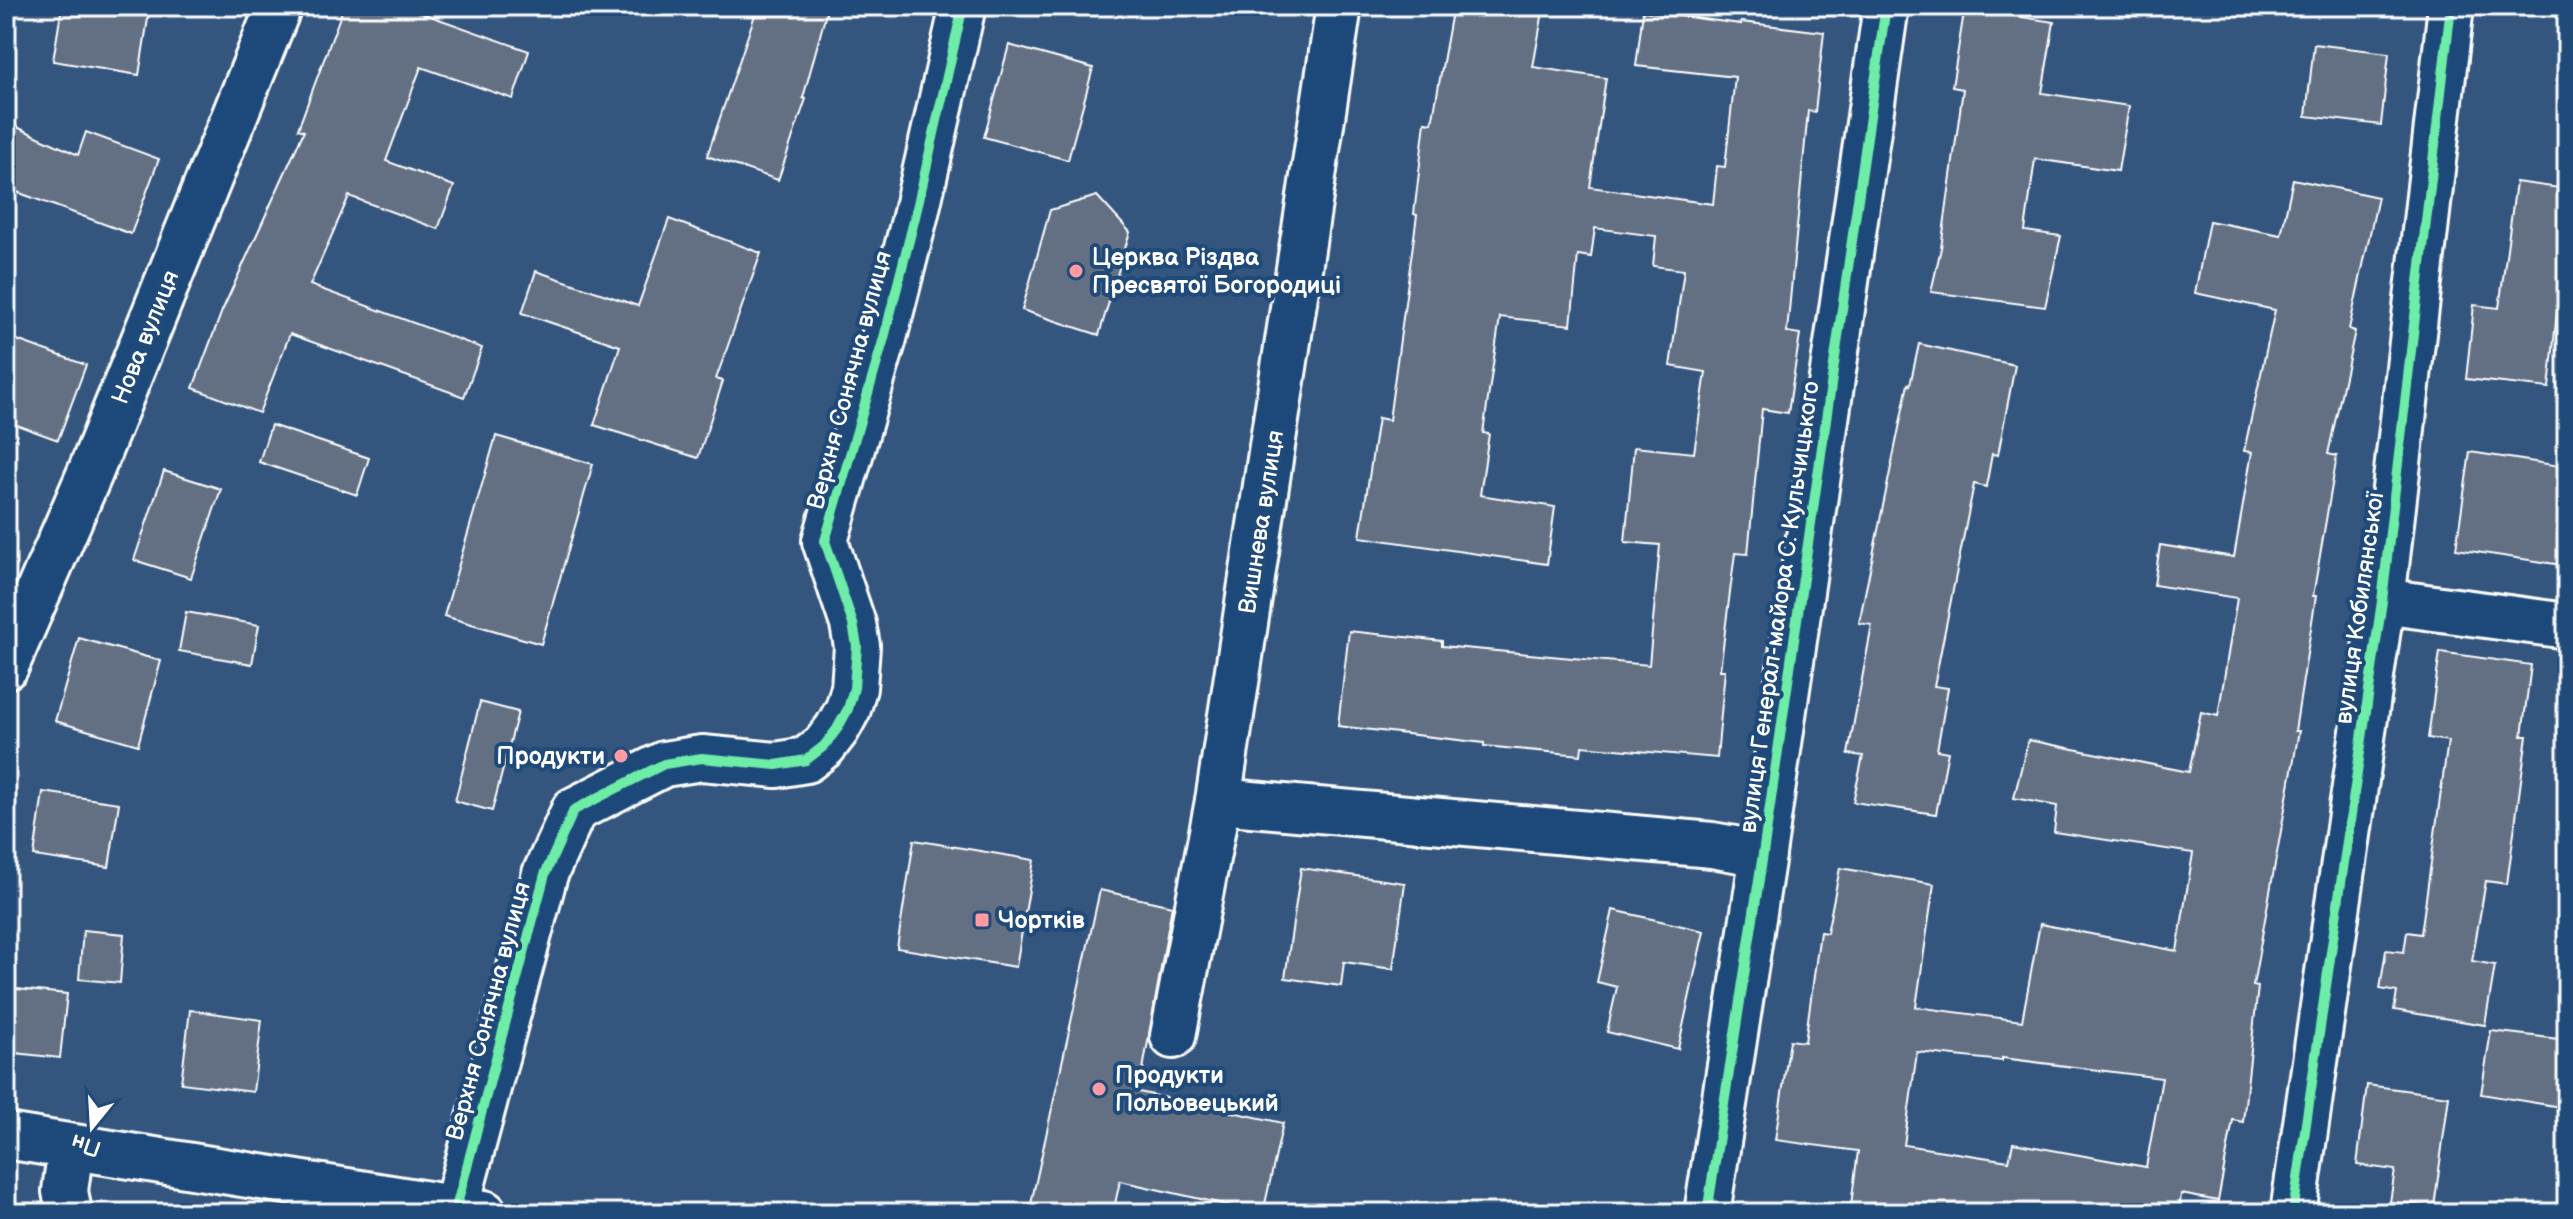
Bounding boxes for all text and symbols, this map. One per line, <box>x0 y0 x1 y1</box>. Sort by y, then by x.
place label: Церква Різдва Пресвятої Богородиці <box>1092 243 1341 300</box>
street label: Верхня Сонячна вулиця <box>801 248 898 513</box>
marker: Церква Різдва Пресвятої Богородиці <box>1067 262 1085 280</box>
street label: Нова вулиця <box>105 266 185 408</box>
street label: вулиця Генерал-майора С. Кульчицького <box>1733 379 1826 835</box>
street label: Вишнева вулиця <box>1233 428 1290 616</box>
street label: вулиця Кобилянської <box>2329 489 2390 726</box>
place label: Продукти <box>496 742 605 771</box>
marker: Продукти <box>612 747 630 765</box>
street label: Верхня Сонячна вулиця <box>440 879 537 1144</box>
place label: Чортків <box>998 906 1085 935</box>
marker: Чортків <box>973 911 991 929</box>
place label: Продукти Польовецький <box>1115 1061 1279 1118</box>
marker: Продукти Польовецький <box>1090 1080 1108 1098</box>
north arrow <box>52 1087 132 1167</box>
text: Пн <box>68 1127 104 1162</box>

